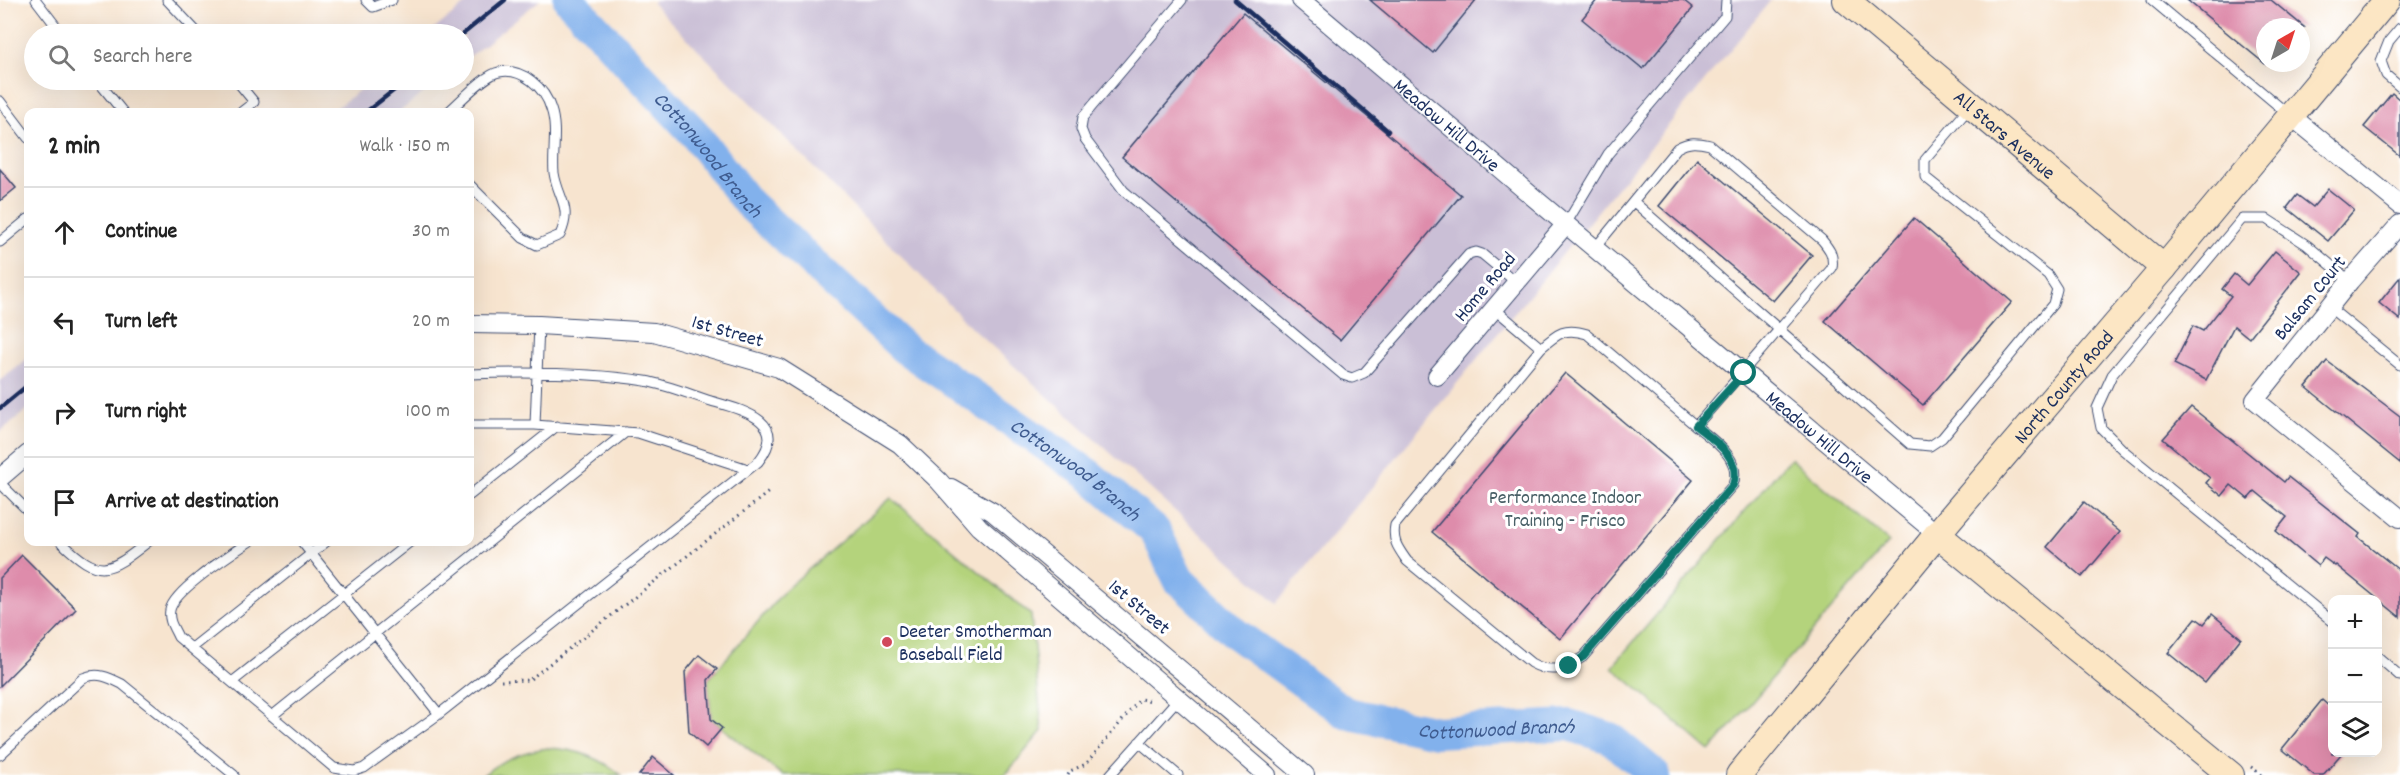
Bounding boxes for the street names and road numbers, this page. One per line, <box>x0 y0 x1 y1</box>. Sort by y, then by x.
street label: Meadow Hill Drive <box>1386 73 1505 180</box>
street label: All Stars Avenue <box>1946 85 2060 188</box>
street label: Home Road <box>1449 247 1524 329</box>
street label: Balsam Court <box>2268 250 2354 347</box>
street label: 1st Street <box>688 309 766 356</box>
street label: North County Road <box>2009 325 2122 451</box>
street label: Meadow Hill Drive <box>1758 386 1878 492</box>
street label: 1st Street <box>1101 574 1175 643</box>

